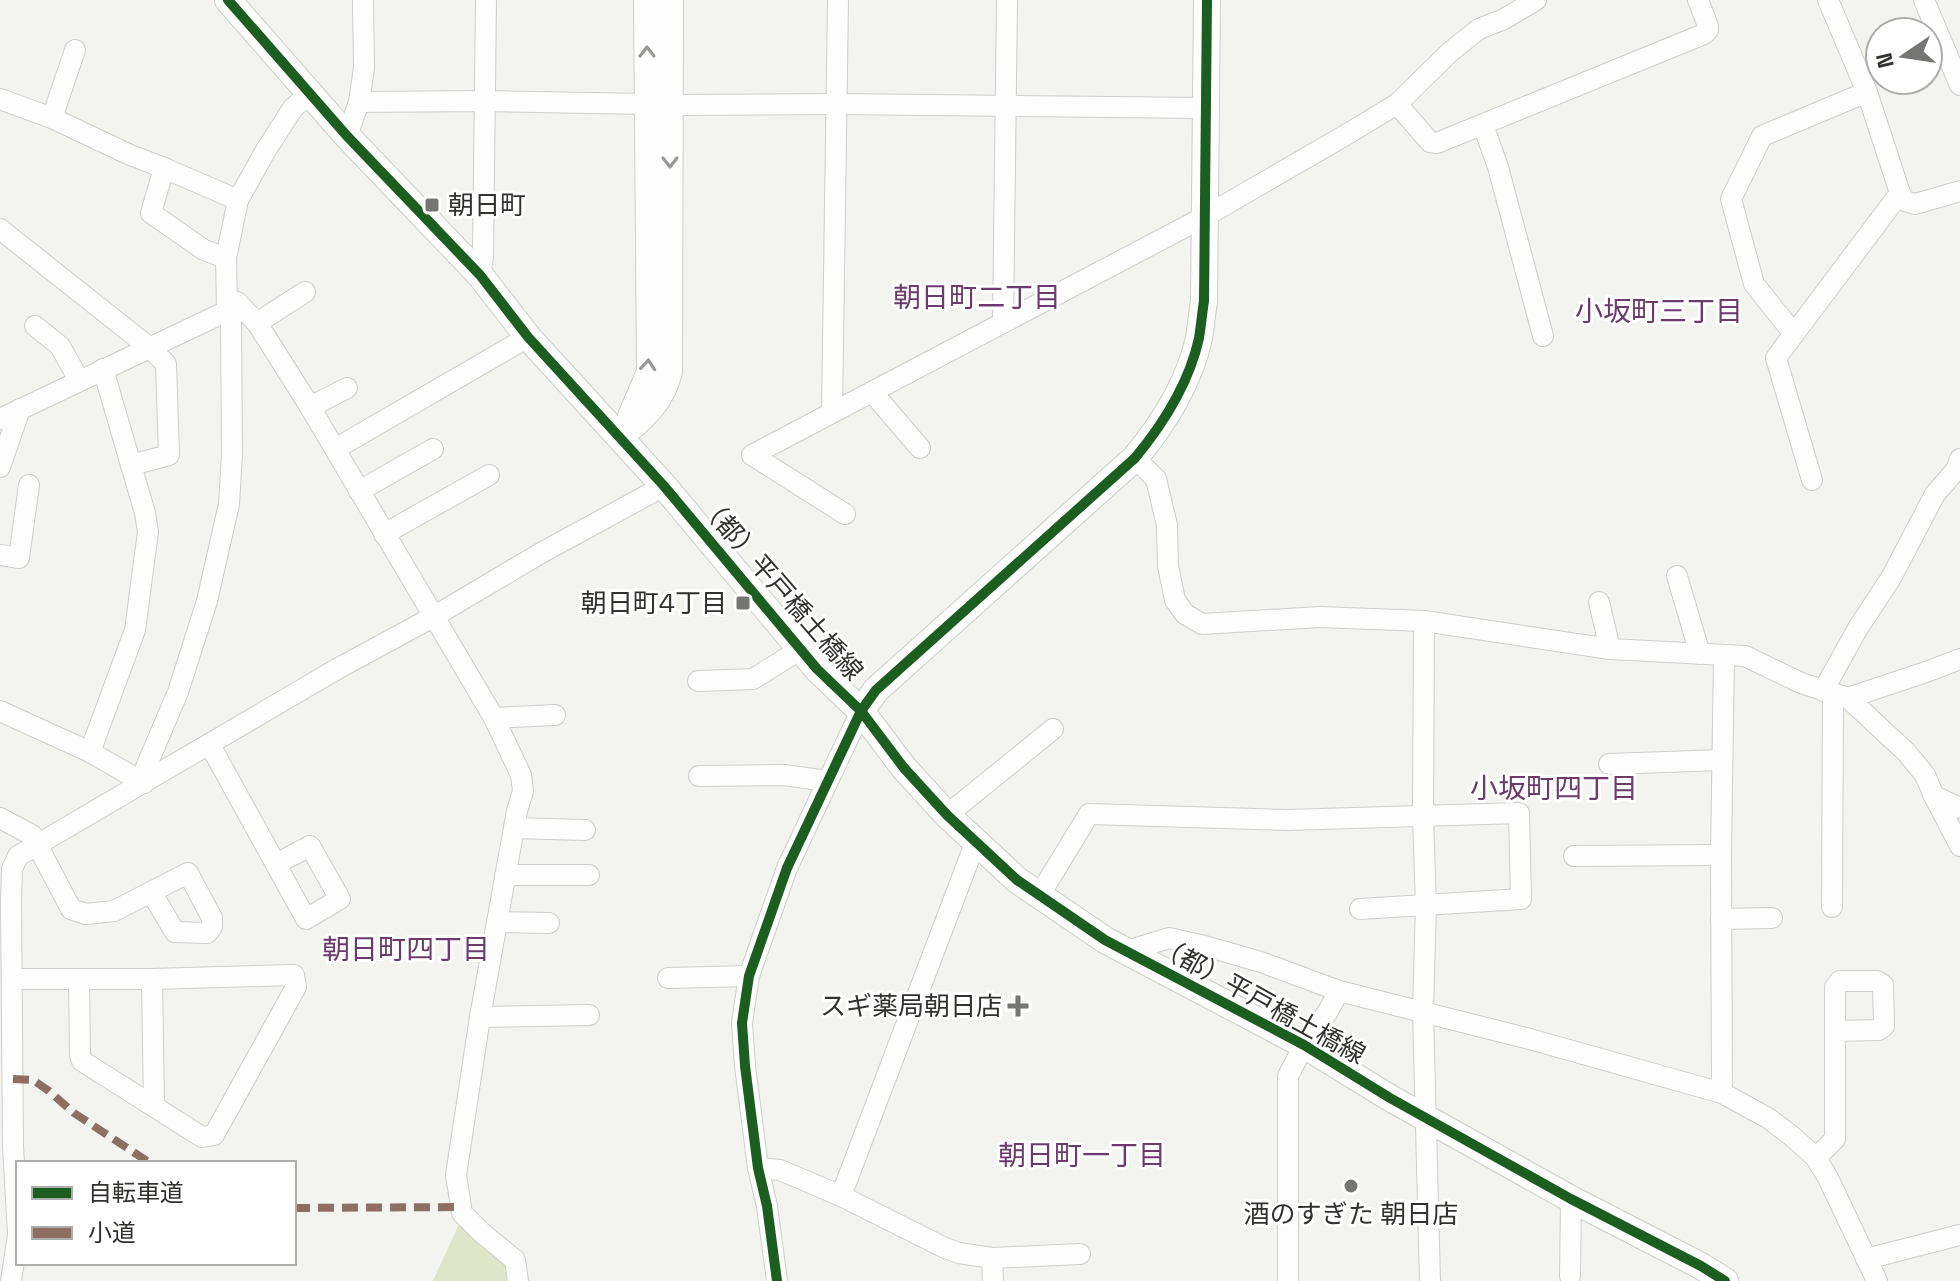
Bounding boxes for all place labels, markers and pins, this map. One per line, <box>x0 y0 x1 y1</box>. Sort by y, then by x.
place label: 朝日町 <box>448 188 526 222</box>
marker: 朝日町 <box>423 196 441 214</box>
place label: 朝日町4丁目 <box>581 586 727 620</box>
marker: 朝日町4丁目 <box>734 594 752 612</box>
place label: スギ薬局朝日店 <box>820 989 1002 1023</box>
marker: スギ薬局朝日店 <box>1009 997 1027 1015</box>
marker: 酒のすぎた 朝日店 <box>1342 1177 1360 1195</box>
place label: 酒のすぎた 朝日店 <box>1244 1197 1458 1231</box>

